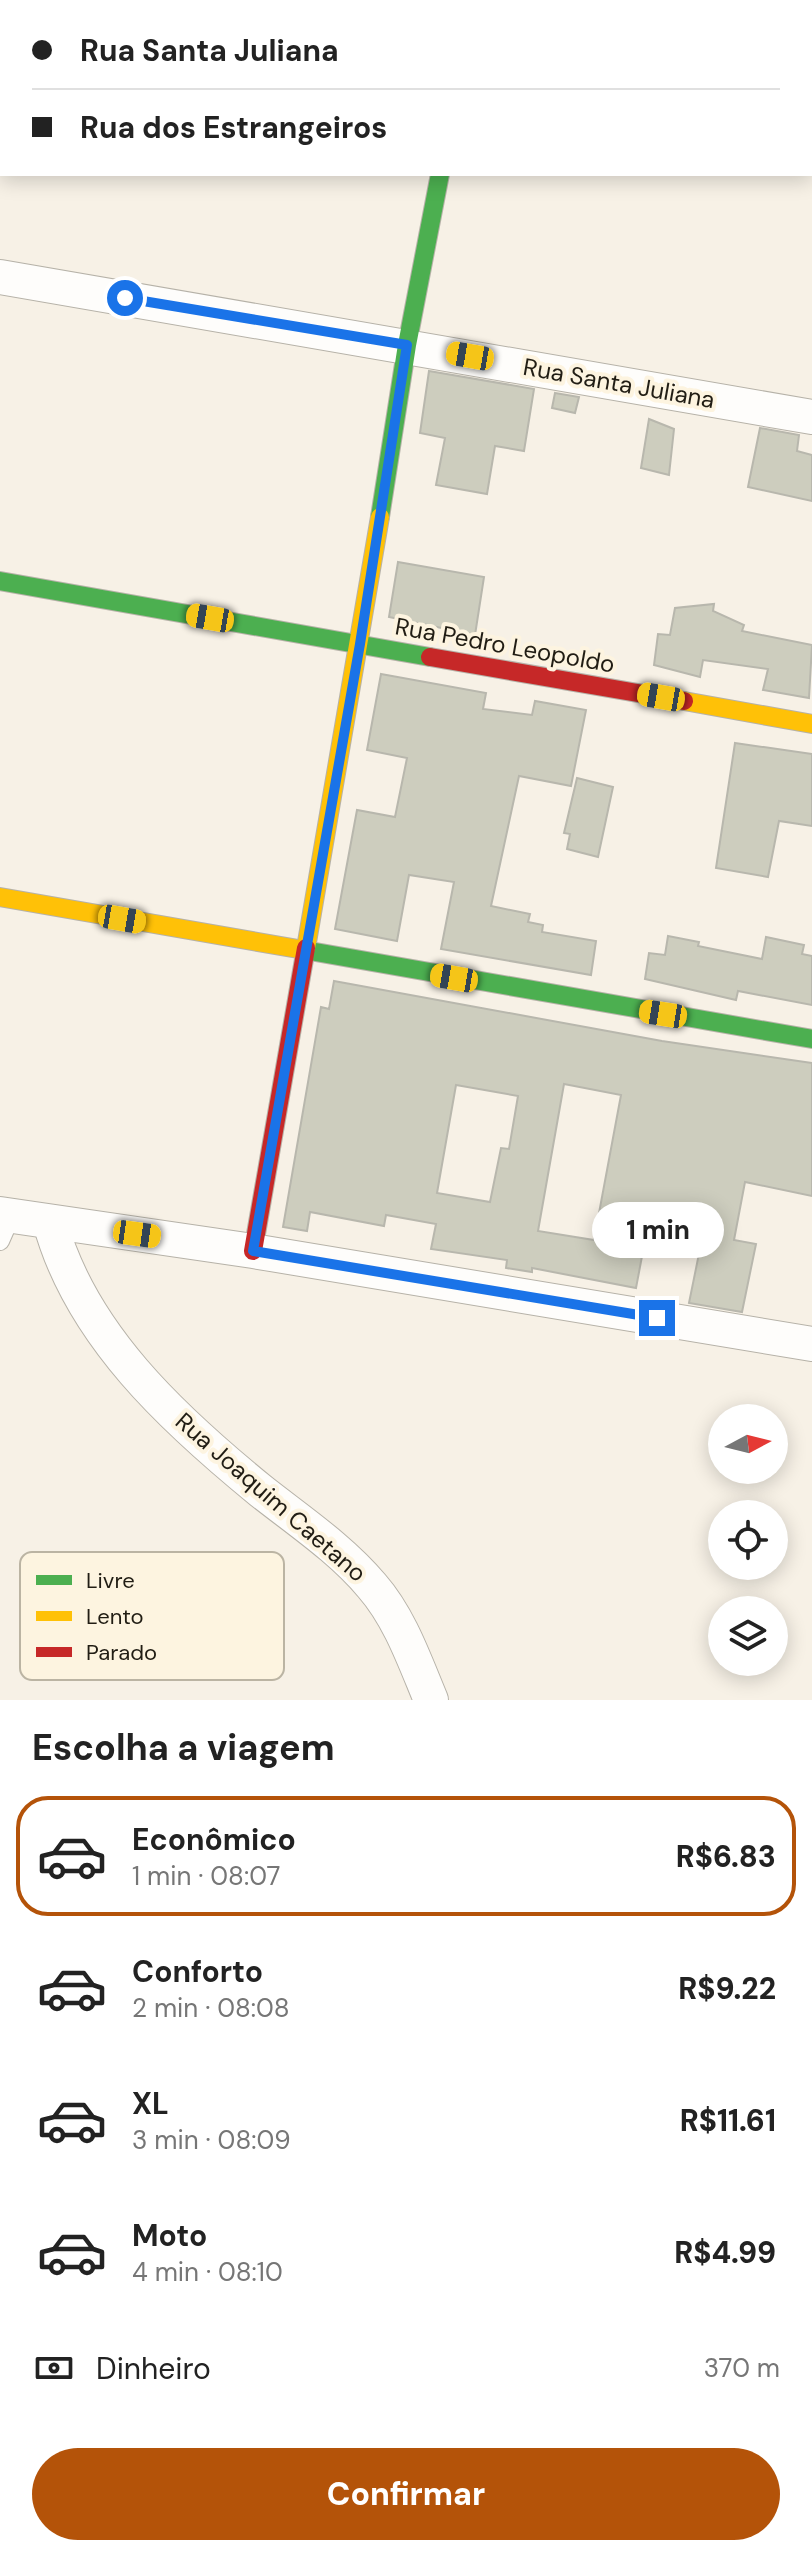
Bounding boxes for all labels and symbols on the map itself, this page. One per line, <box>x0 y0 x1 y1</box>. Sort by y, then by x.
route start <box>107 280 143 316</box>
car <box>444 340 496 372</box>
street label: Rua Santa Juliana <box>521 351 717 415</box>
car <box>184 602 236 634</box>
street label: Rua Pedro Leopoldo <box>393 610 617 680</box>
car <box>635 681 687 713</box>
car <box>96 903 148 935</box>
car <box>428 962 480 994</box>
car <box>637 998 689 1030</box>
callout: 1 min <box>591 1202 723 1258</box>
car <box>112 1219 162 1249</box>
route end <box>639 1300 675 1336</box>
north arrow <box>708 1404 788 1484</box>
street label: Rua Joaquim Caetano <box>169 1406 373 1588</box>
legend <box>20 1552 284 1680</box>
text: Livre <box>86 1566 135 1595</box>
text: Lento <box>86 1602 144 1631</box>
text: Parado <box>86 1638 157 1667</box>

